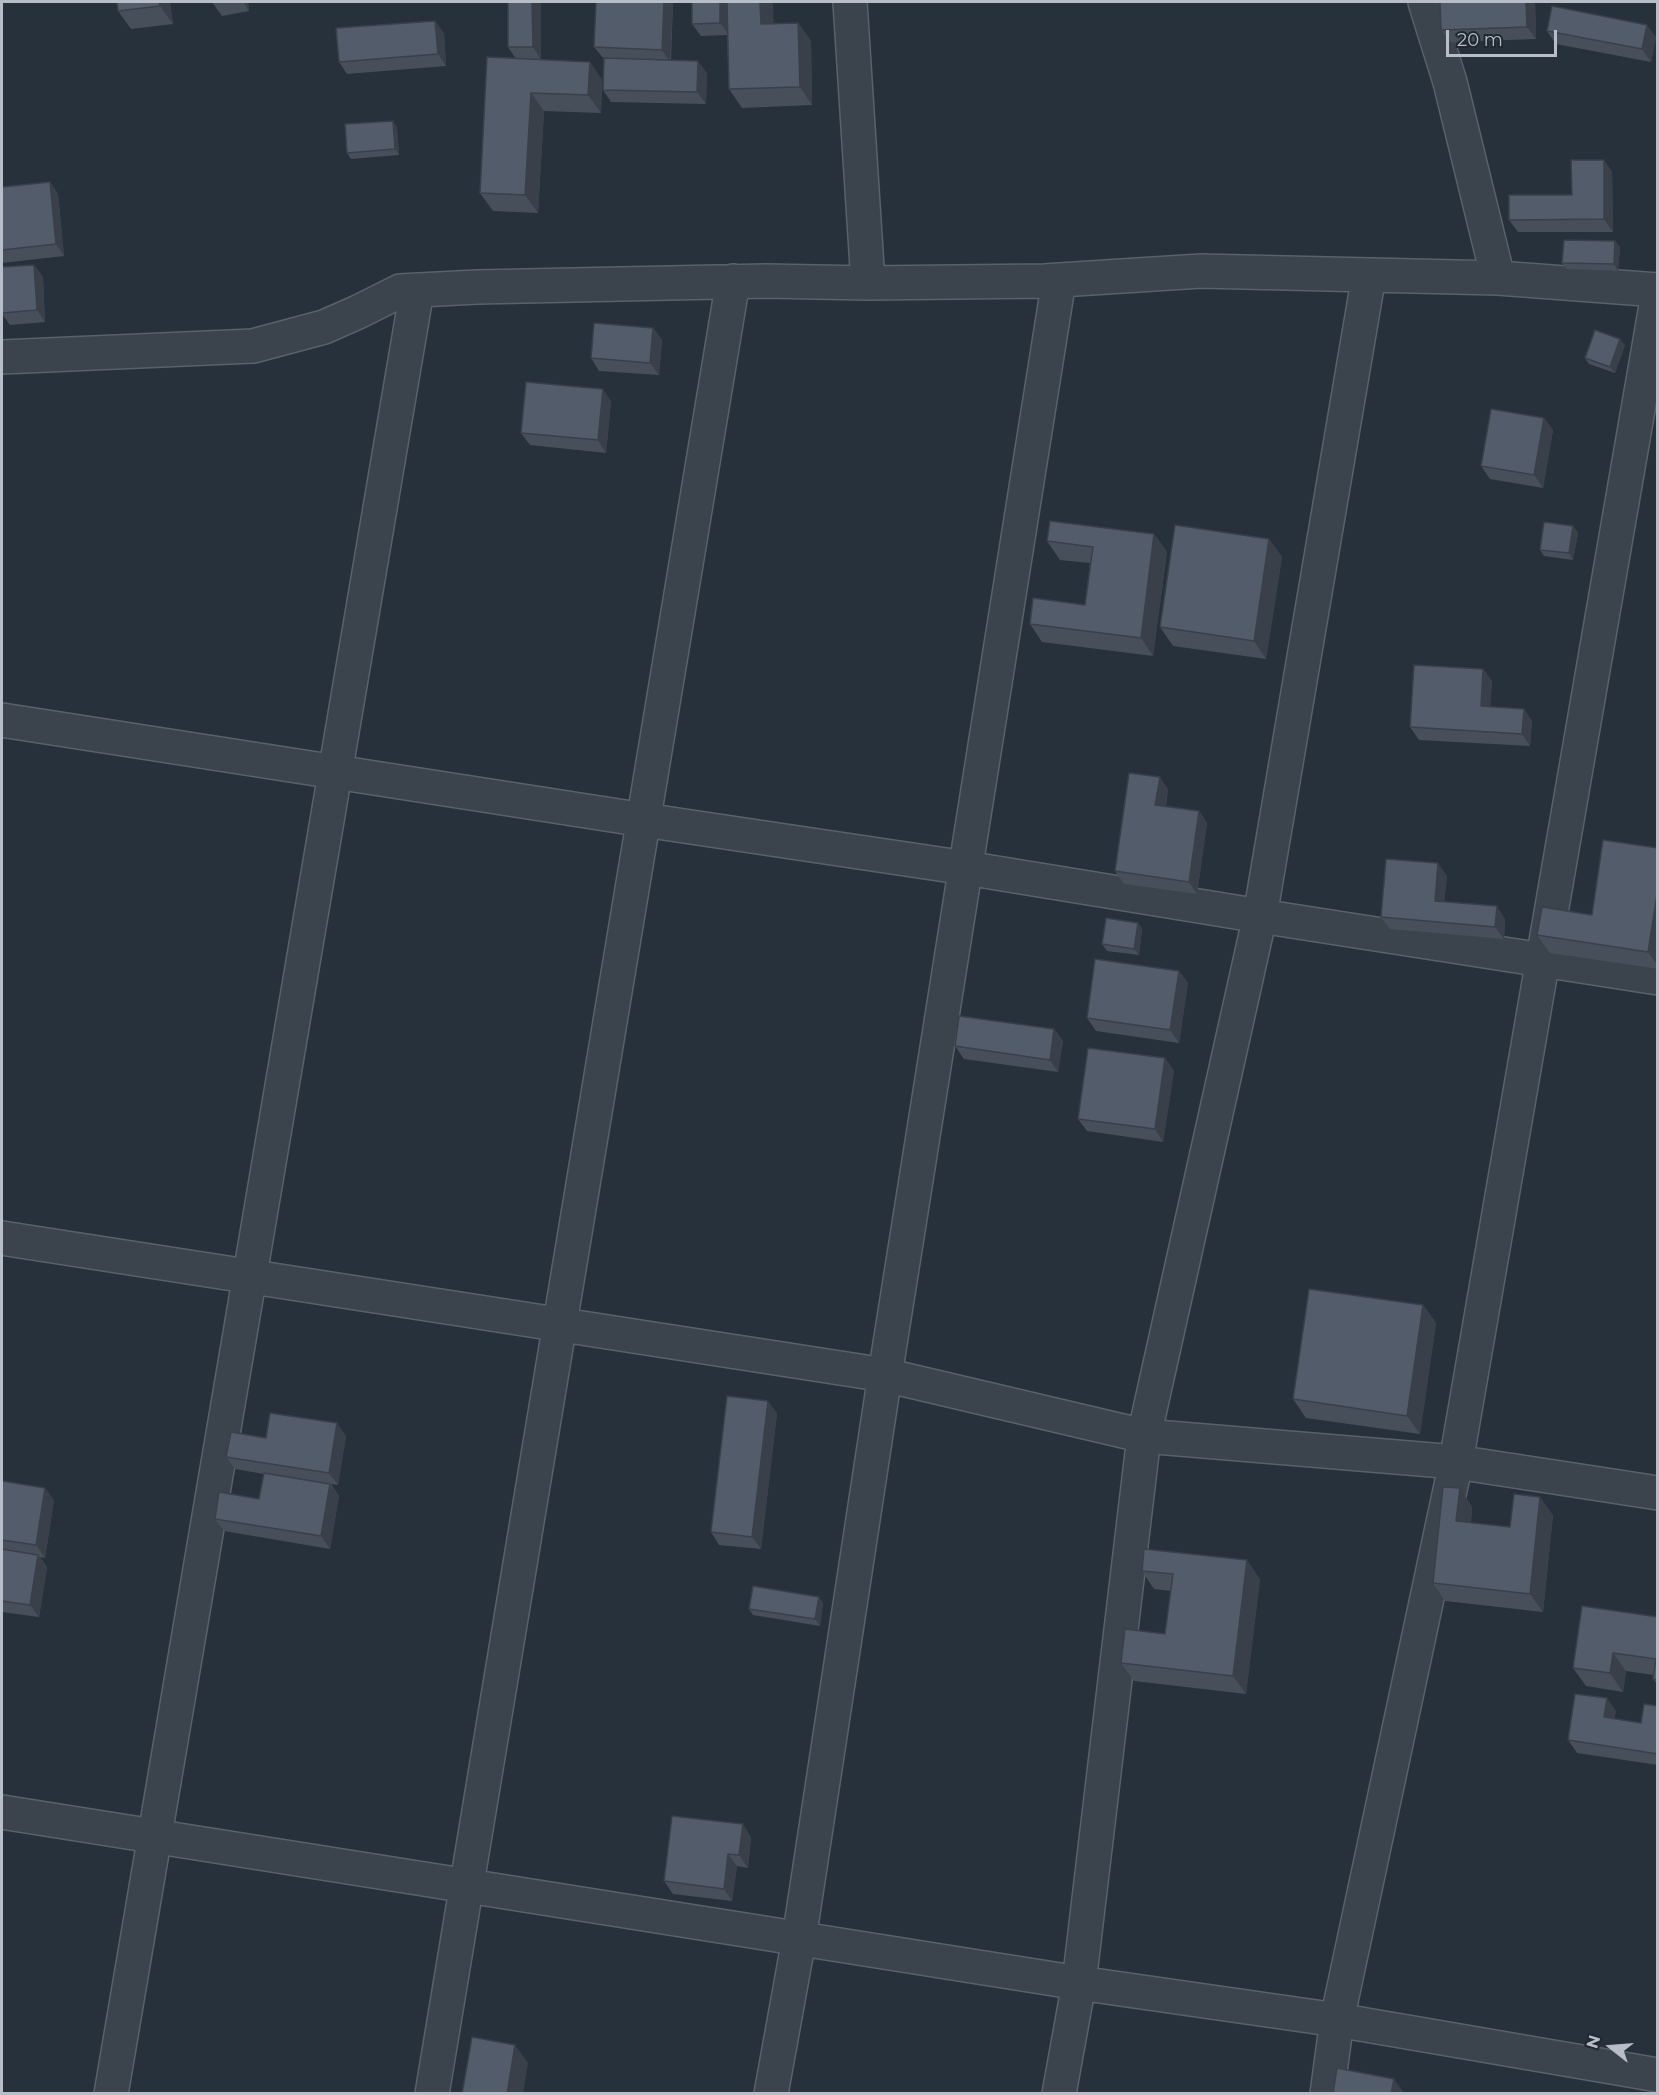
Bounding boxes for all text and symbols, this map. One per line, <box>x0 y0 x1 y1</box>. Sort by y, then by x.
scale bar <box>1449 18 1560 56</box>
text: 20 m <box>1457 29 1503 51</box>
north arrow <box>1581 2017 1641 2077</box>
text: N <box>1582 2033 1604 2051</box>

